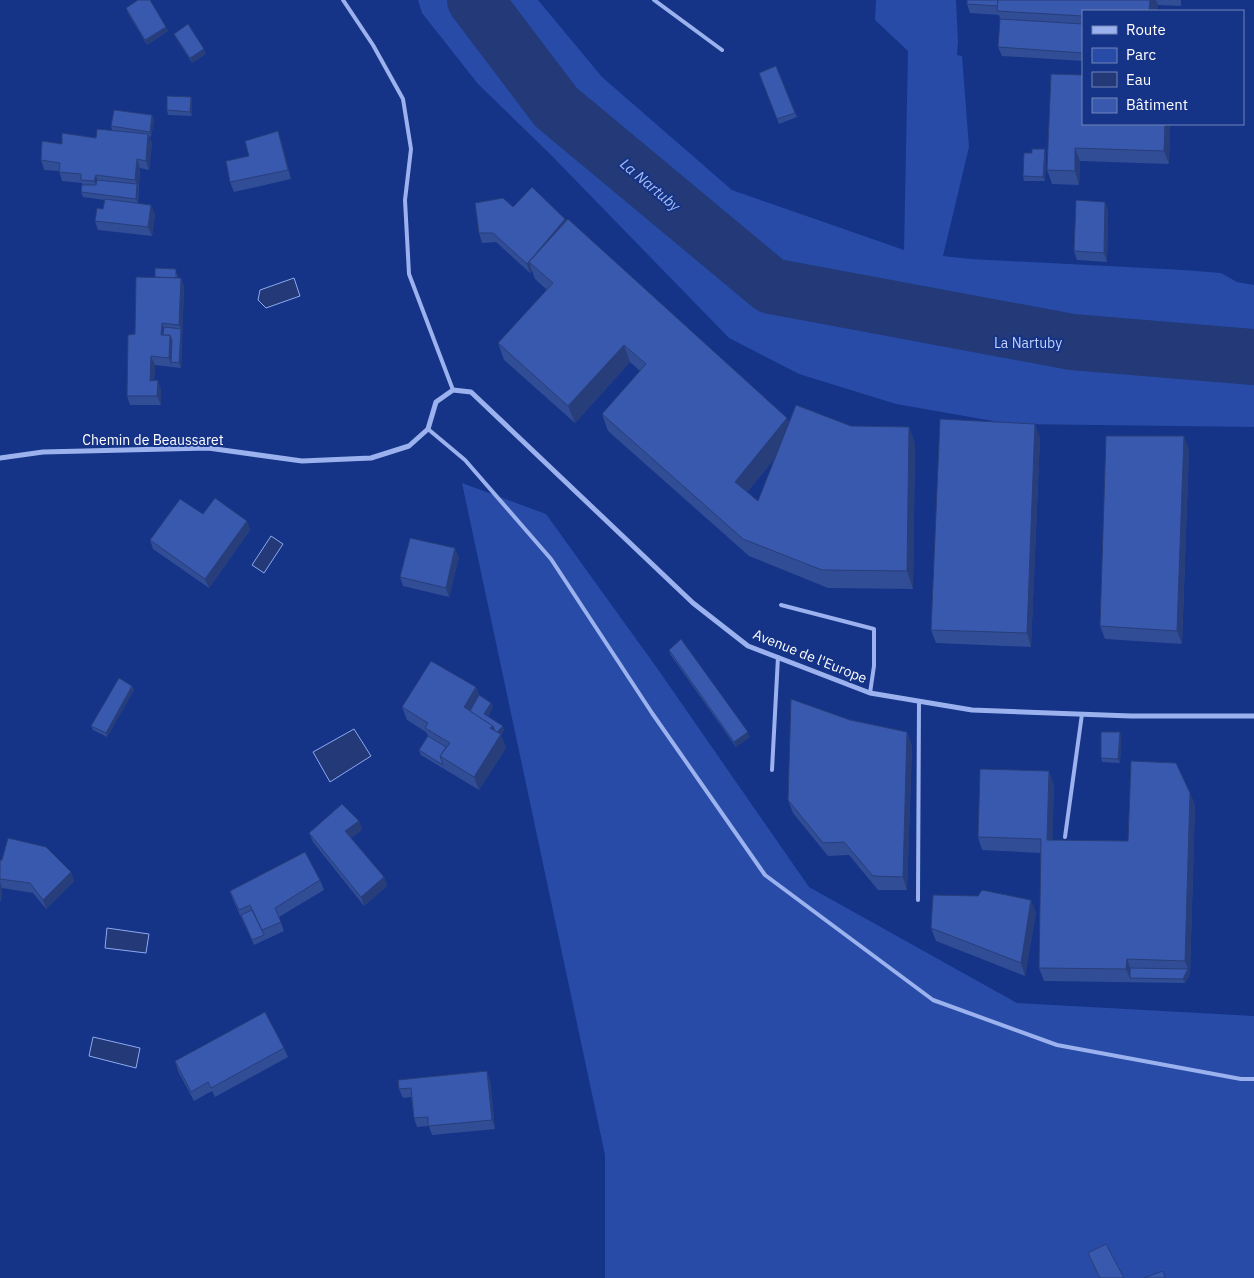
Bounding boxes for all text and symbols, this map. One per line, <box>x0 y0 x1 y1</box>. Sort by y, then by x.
legend <box>1082 10 1244 125</box>
text: Route <box>1126 20 1166 39</box>
text: Parc <box>1126 45 1156 64</box>
text: Eau <box>1126 70 1151 89</box>
text: Bâtiment <box>1126 95 1188 114</box>
water label: La Nartuby <box>616 154 685 216</box>
park label: La Nartuby <box>994 334 1062 352</box>
street label: Chemin de Beaussaret <box>82 431 224 449</box>
street label: Avenue de l'Europe <box>750 625 870 687</box>

